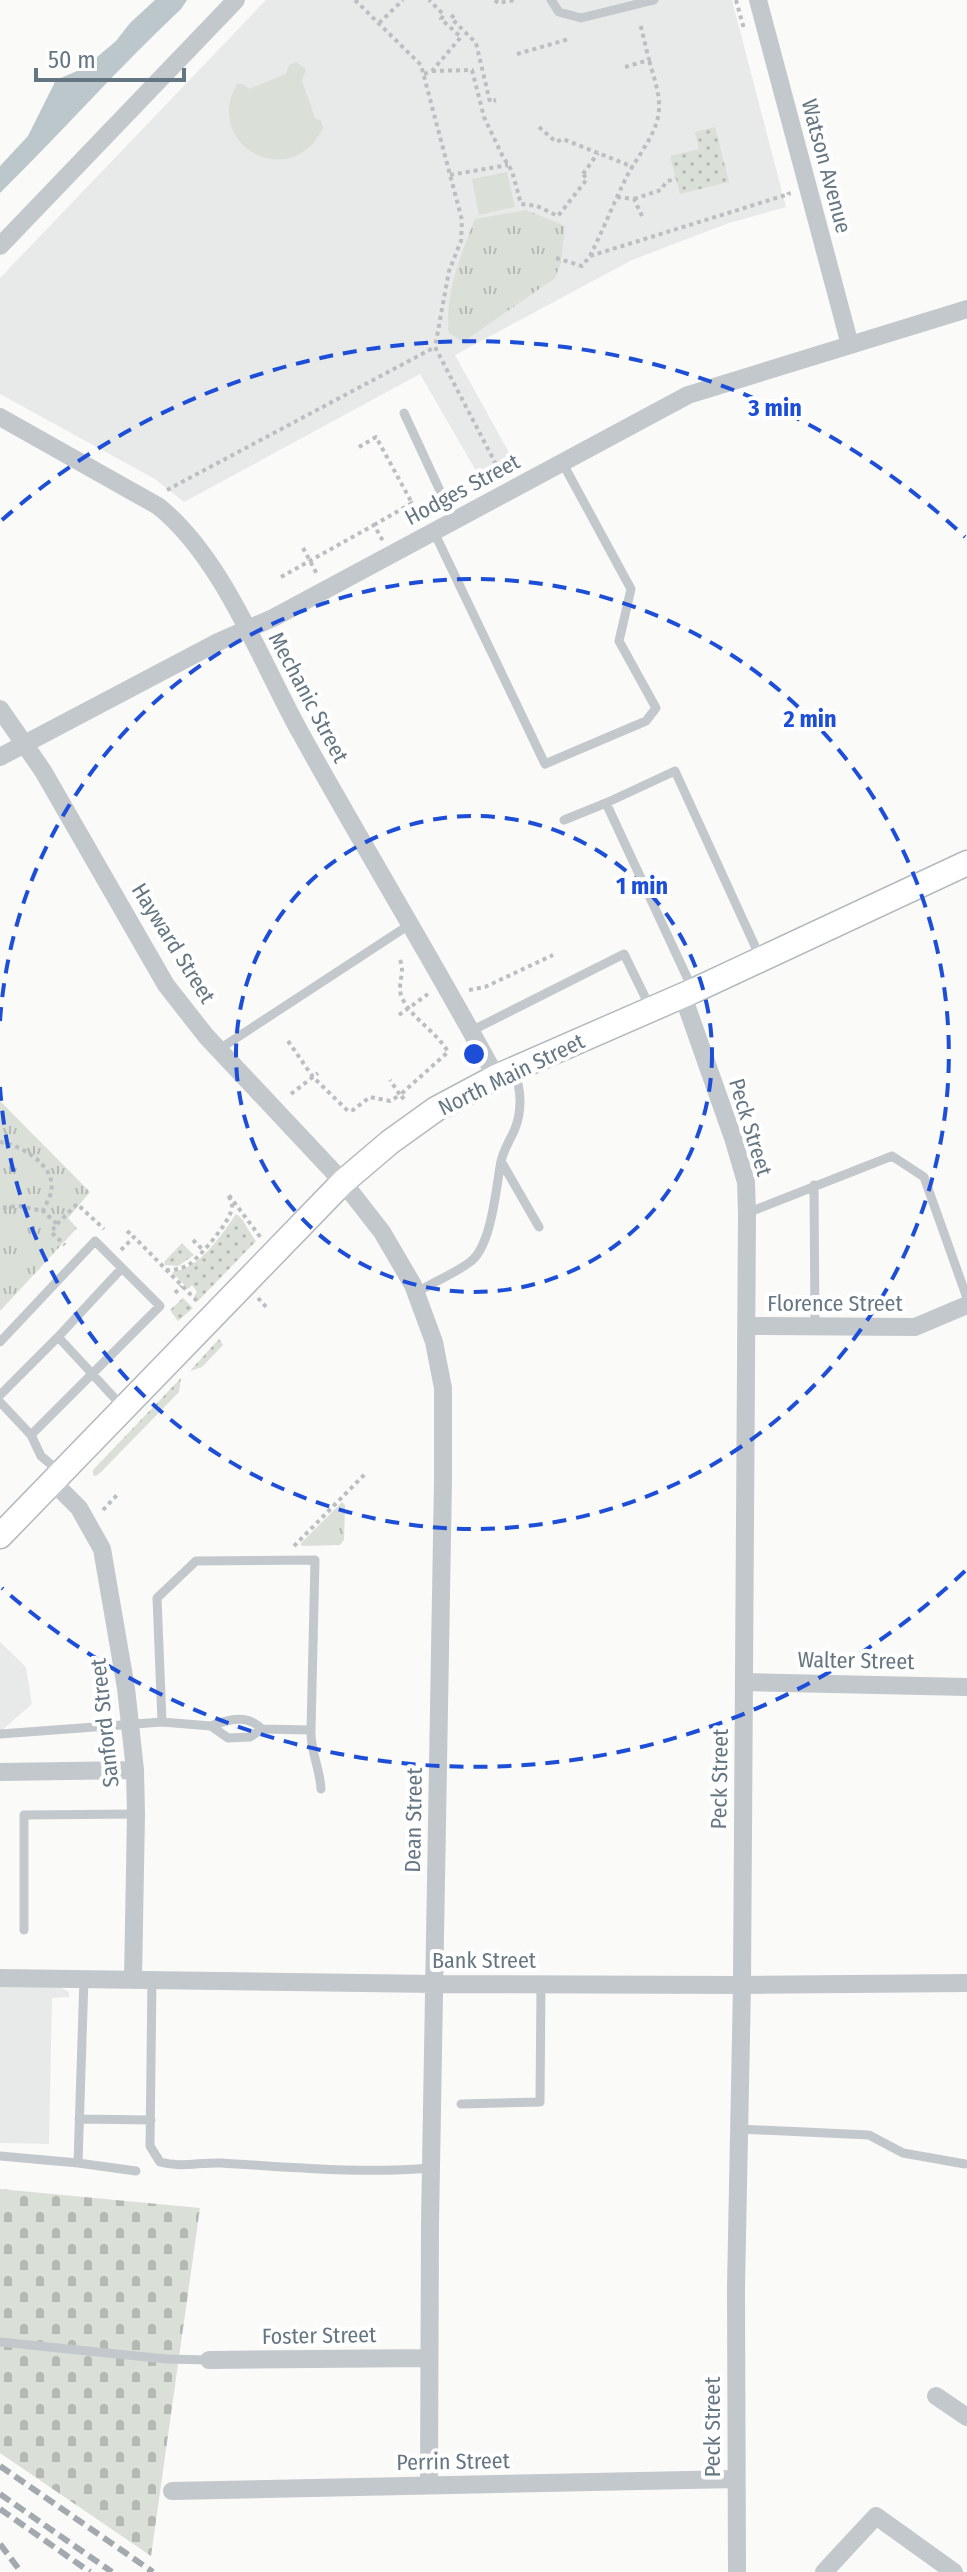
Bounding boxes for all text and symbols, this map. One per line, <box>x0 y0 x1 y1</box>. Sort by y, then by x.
scale bar <box>36 32 184 82</box>
text: 50 m <box>48 46 96 74</box>
street label: Watson Avenue <box>796 96 857 236</box>
text: 3 min <box>747 394 802 422</box>
street label: Hodges Street <box>400 448 525 531</box>
street label: Mechanic Street <box>263 627 355 768</box>
text: 2 min <box>782 705 837 733</box>
text: 1 min <box>616 872 668 900</box>
street label: Hayward Street <box>126 878 222 1009</box>
street label: North Main Street <box>434 1027 589 1122</box>
centre of rings <box>460 1040 488 1068</box>
street label: Peck Street <box>723 1075 778 1180</box>
street label: Florence Street <box>767 1290 903 1317</box>
street label: Walter Street <box>797 1646 915 1675</box>
street label: Sanford Street <box>84 1656 125 1789</box>
street label: Peck Street <box>705 1728 734 1830</box>
street label: Dean Street <box>399 1766 428 1873</box>
street label: Bank Street <box>432 1947 537 1974</box>
street label: Foster Street <box>262 2321 377 2350</box>
street label: Peck Street <box>699 2376 726 2477</box>
street label: Perrin Street <box>396 2447 511 2476</box>

